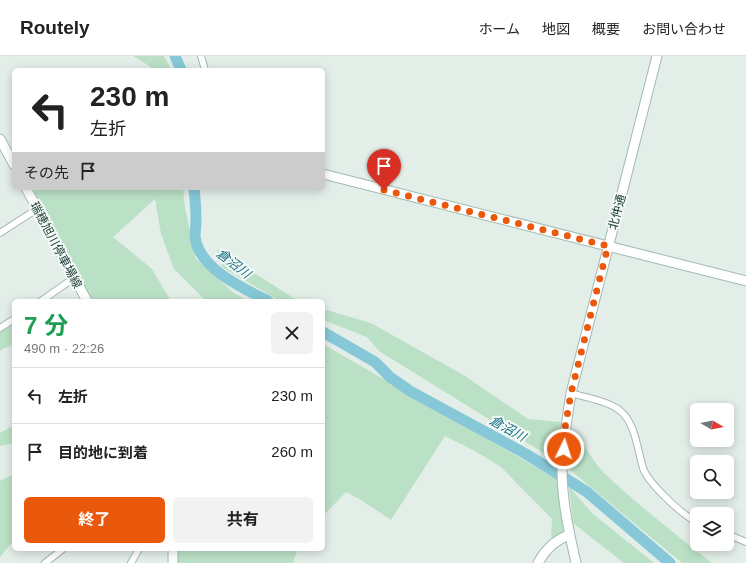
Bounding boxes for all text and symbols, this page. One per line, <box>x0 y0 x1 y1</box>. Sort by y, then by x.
text: Routely <box>20 17 90 38</box>
text: ホーム <box>478 21 520 37</box>
text: 地図 <box>542 21 570 37</box>
text: 概要 <box>592 21 620 37</box>
text: お問い合わせ <box>642 21 726 37</box>
text: 230 m <box>90 81 169 112</box>
icon: left <box>24 84 76 136</box>
text: 左折 <box>90 119 126 139</box>
pin <box>367 149 401 190</box>
icon: arrive <box>373 155 395 177</box>
icon: arrive <box>77 160 99 182</box>
text: その先 <box>24 164 69 181</box>
street label: 北仲通 <box>606 193 628 231</box>
street label: 瑞穂旭川停車場線 <box>27 199 85 291</box>
water label: 倉沼川 <box>214 245 255 283</box>
text: 7 分 <box>24 312 68 339</box>
button: close <box>271 312 313 354</box>
text: 490 m · 22:26 <box>24 341 104 356</box>
icon: left <box>24 385 46 407</box>
text: 230 m <box>271 387 313 404</box>
text: 左折 <box>58 388 88 405</box>
north arrow <box>690 403 734 447</box>
map controls <box>690 403 734 551</box>
water label: 倉沼川 <box>487 412 530 445</box>
position arrow <box>543 428 585 470</box>
icon: arrive <box>24 441 46 463</box>
text: 260 m <box>271 443 313 460</box>
text: 目的地に到着 <box>58 444 148 461</box>
button: search <box>690 455 734 499</box>
button: 終了 <box>24 497 165 543</box>
button: 共有 <box>173 497 313 543</box>
button: layers <box>690 507 734 551</box>

